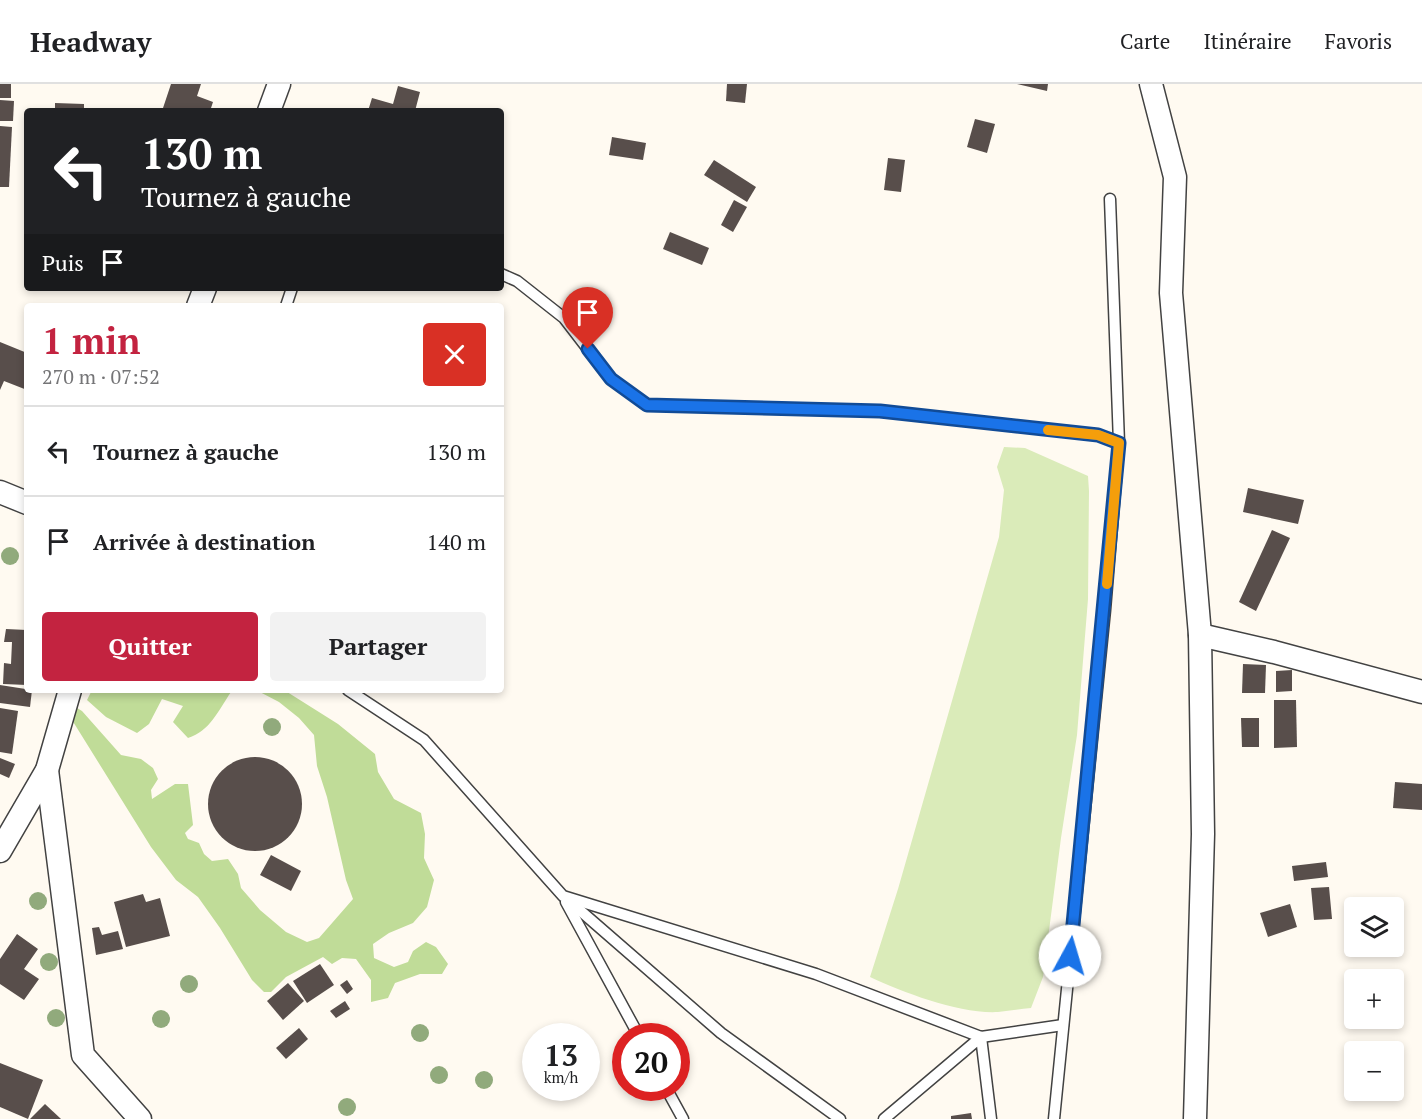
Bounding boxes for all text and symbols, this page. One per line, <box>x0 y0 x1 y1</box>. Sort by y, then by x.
text: Headway <box>30 23 151 60</box>
text: Carte <box>1120 27 1170 55</box>
text: Itinéraire <box>1203 27 1292 55</box>
text: Favoris <box>1325 27 1392 55</box>
text: 130 m <box>141 125 262 181</box>
icon: left <box>42 132 120 210</box>
text: Tournez à gauche <box>141 179 351 215</box>
icon: arrive <box>96 246 129 279</box>
text: Puis <box>42 248 84 277</box>
pin <box>562 287 613 349</box>
icon: arrive <box>571 296 604 329</box>
text: 1 min <box>42 317 140 364</box>
button: close <box>423 323 486 386</box>
text: 270 m · 07:52 <box>42 363 160 390</box>
icon: left <box>42 435 75 468</box>
text: Tournez à gauche <box>93 437 279 466</box>
text: 130 m <box>426 437 486 466</box>
icon: arrive <box>42 525 75 558</box>
text: Arrivée à destination <box>93 527 315 556</box>
text: 140 m <box>426 527 486 556</box>
button: Quitter <box>42 612 258 681</box>
button: Partager <box>270 612 486 681</box>
map controls <box>1344 897 1404 1101</box>
button: layers <box>1344 897 1404 957</box>
position arrow <box>1038 924 1102 988</box>
button: + <box>1344 969 1404 1029</box>
speed limit sign: 20 <box>612 1023 690 1101</box>
text: 13 <box>544 1035 578 1075</box>
button: − <box>1344 1041 1404 1101</box>
text: km/h <box>544 1067 578 1087</box>

